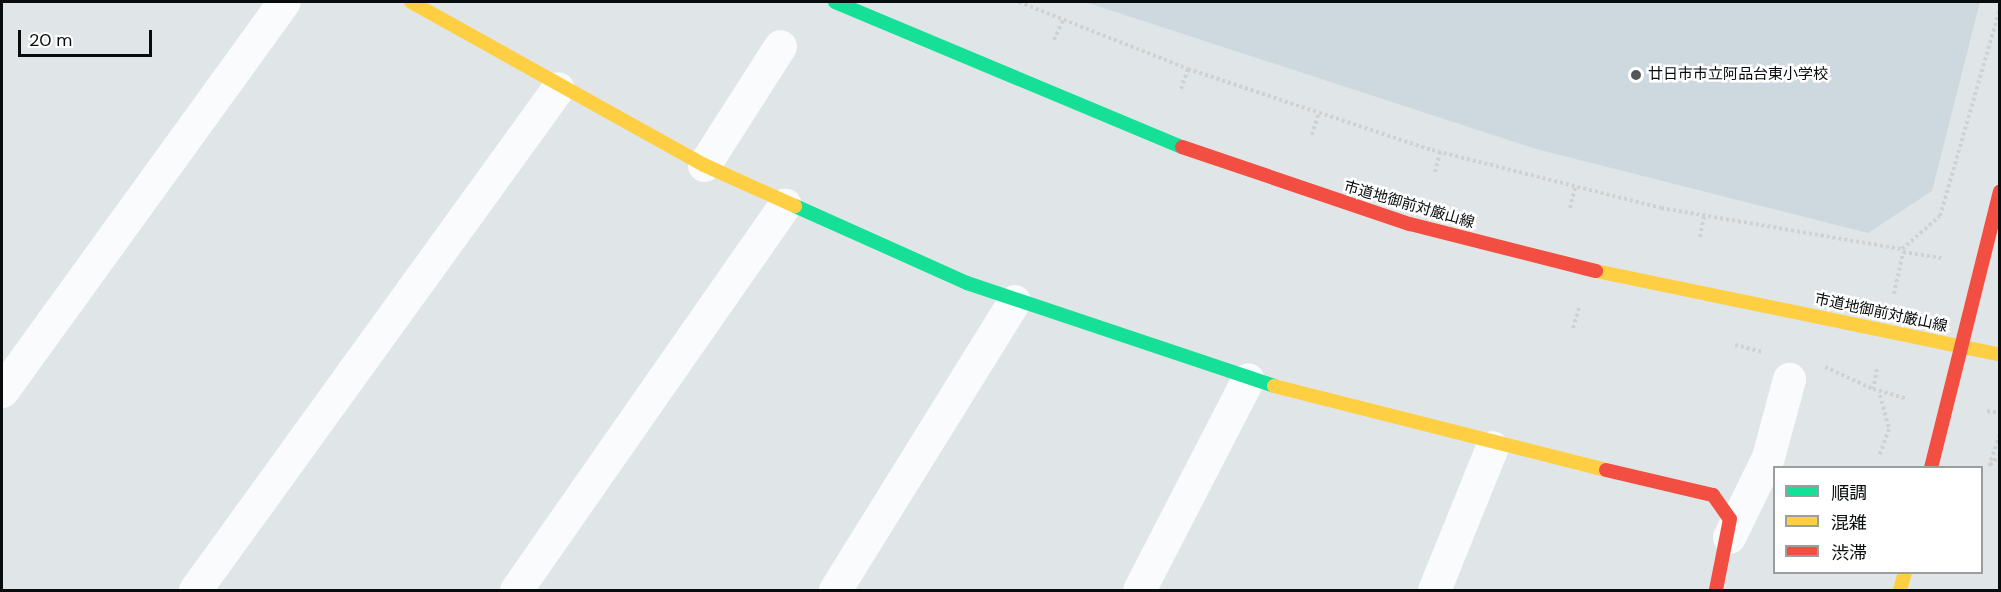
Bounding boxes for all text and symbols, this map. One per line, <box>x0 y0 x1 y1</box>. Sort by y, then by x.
scale bar <box>21 18 154 56</box>
text: 20 m <box>29 28 72 52</box>
place label: 廿日市市立阿品台東小学校 <box>1648 66 1828 84</box>
marker: 廿日市市立阿品台東小学校 <box>1629 68 1643 82</box>
street label: 市道地御前対厳山線 <box>1342 178 1476 232</box>
street label: 市道地御前対厳山線 <box>1813 290 1949 336</box>
legend <box>1773 466 1983 574</box>
text: 順調 <box>1831 481 1867 505</box>
text: 混雑 <box>1831 511 1867 535</box>
text: 渋滞 <box>1831 541 1867 565</box>

